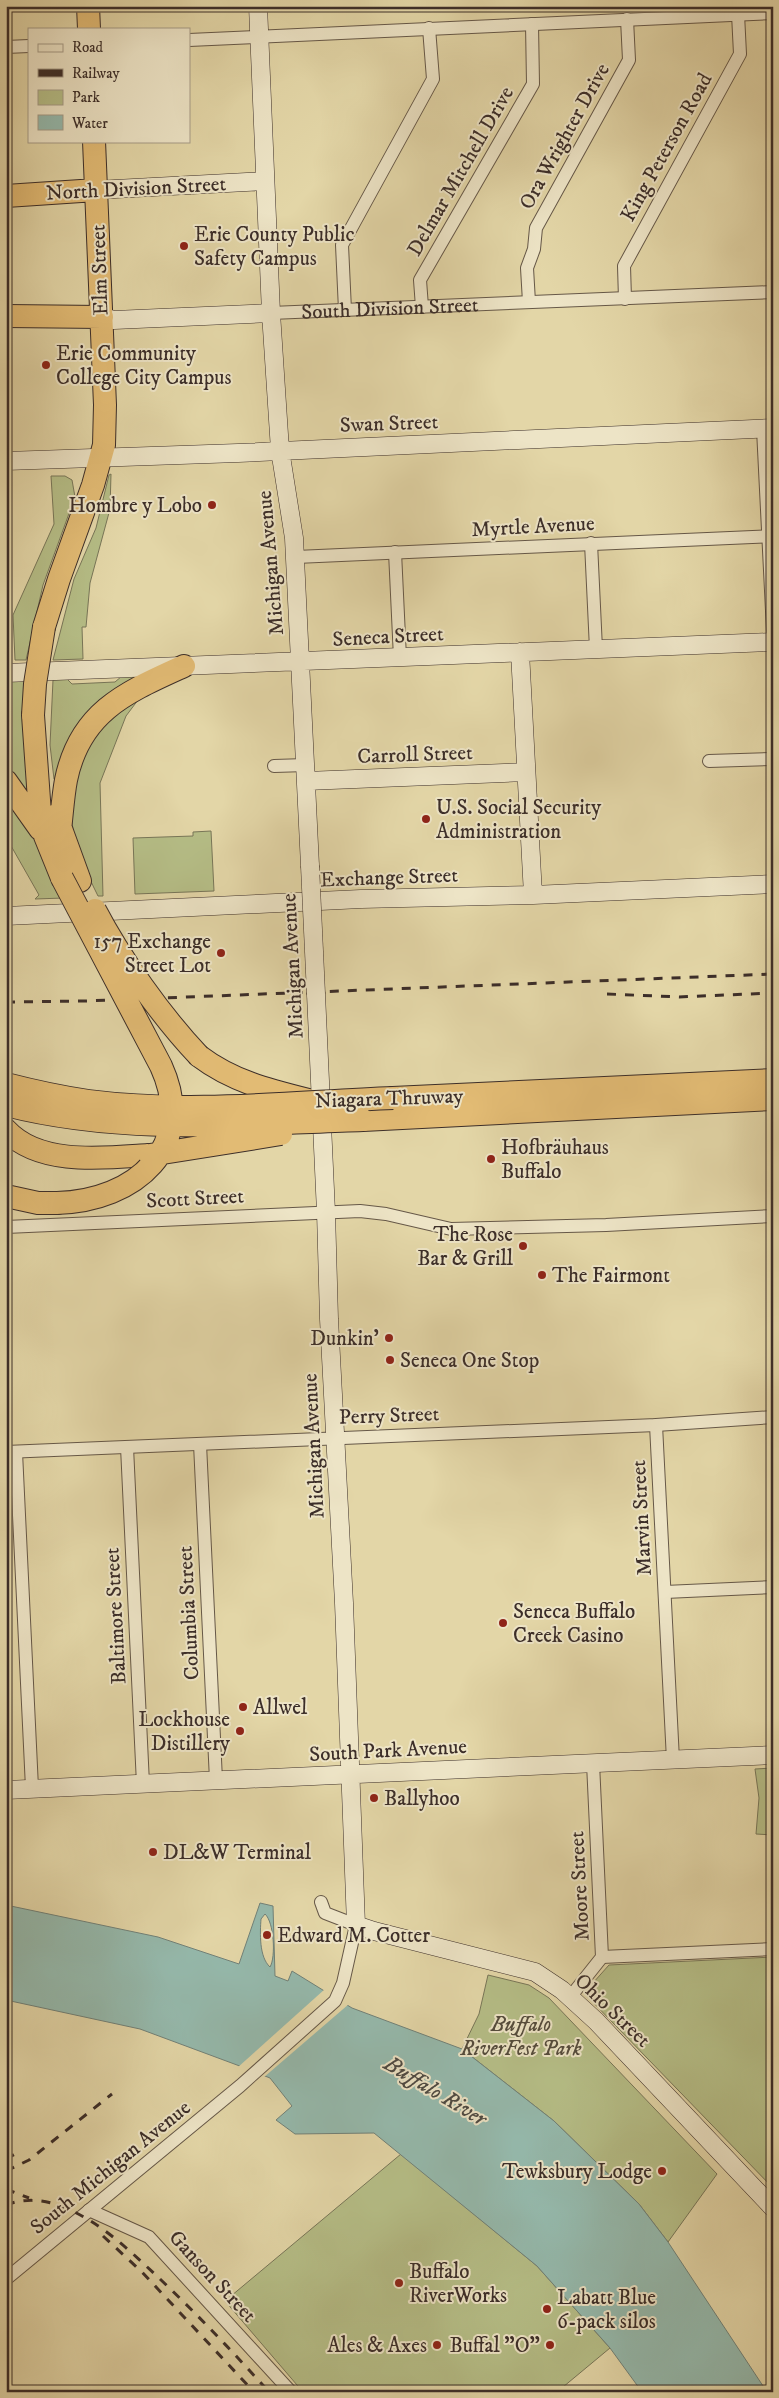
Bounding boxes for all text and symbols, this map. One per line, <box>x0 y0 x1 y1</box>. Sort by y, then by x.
legend <box>28 28 190 142</box>
text: Road <box>72 38 104 57</box>
street label: Ora Wrighter Drive <box>514 59 616 214</box>
text: Railway <box>72 64 120 83</box>
street label: King Peterson Road <box>615 68 719 226</box>
street label: Delmar Mitchell Drive <box>402 82 520 261</box>
text: Park <box>72 88 101 107</box>
text: Water <box>71 114 108 133</box>
street label: North Division Street <box>45 171 227 207</box>
place label: Erie County Public Safety Campus <box>194 222 355 272</box>
street label: Elm Street <box>85 224 115 316</box>
marker: Erie County Public Safety Campus <box>178 240 190 252</box>
street label: South Division Street <box>301 292 479 326</box>
place label: Erie Community College City Campus <box>56 341 232 391</box>
marker: Erie Community College City Campus <box>40 359 52 371</box>
street label: Swan Street <box>339 409 439 439</box>
street label: Michigan Avenue <box>252 489 290 636</box>
place label: Hombre y Lobo <box>68 493 202 519</box>
marker: Hombre y Lobo <box>206 499 218 511</box>
street label: Myrtle Avenue <box>471 511 596 543</box>
street label: Seneca Street <box>332 621 445 653</box>
street label: Carroll Street <box>357 740 473 770</box>
place label: U.S. Social Security Administration <box>436 795 602 845</box>
marker: U.S. Social Security Administration <box>420 813 432 825</box>
street label: Exchange Street <box>320 863 459 893</box>
street label: Michigan Avenue <box>276 892 310 1039</box>
place label: 157 Exchange Street Lot <box>93 929 211 979</box>
marker: 157 Exchange Street Lot <box>215 947 227 959</box>
street label: Niagara Thruway <box>314 1083 465 1115</box>
place label: Hofbräuhaus Buffalo <box>501 1135 609 1185</box>
marker: Hofbräuhaus Buffalo <box>485 1153 497 1165</box>
street label: Scott Street <box>145 1183 245 1215</box>
place label: The Rose Bar & Grill <box>417 1222 514 1272</box>
marker: The Rose Bar & Grill <box>517 1240 529 1252</box>
place label: The Fairmont <box>552 1263 670 1289</box>
marker: The Fairmont <box>536 1269 548 1281</box>
place label: Dunkin' <box>310 1326 379 1352</box>
marker: Dunkin' <box>383 1332 395 1344</box>
place label: Seneca One Stop <box>400 1348 539 1374</box>
marker: Seneca One Stop <box>384 1354 396 1366</box>
street label: Michigan Avenue <box>297 1372 331 1519</box>
street label: Perry Street <box>338 1401 440 1431</box>
street label: Marvin Street <box>626 1459 658 1577</box>
street label: Columbia Street <box>172 1545 206 1681</box>
street label: Baltimore Street <box>99 1547 133 1685</box>
place label: Seneca Buffalo Creek Casino <box>513 1599 635 1649</box>
marker: Seneca Buffalo Creek Casino <box>497 1617 509 1629</box>
place label: Allwel <box>253 1695 308 1721</box>
marker: Allwel <box>237 1701 249 1713</box>
place label: Lockhouse Distillery <box>138 1707 231 1757</box>
marker: Lockhouse Distillery <box>234 1725 246 1737</box>
street label: South Park Avenue <box>309 1734 468 1768</box>
place label: Ballyhoo <box>384 1786 460 1812</box>
marker: Ballyhoo <box>368 1792 380 1804</box>
street label: Moore Street <box>564 1830 596 1942</box>
place label: DL&W Terminal <box>163 1840 312 1866</box>
marker: DL&W Terminal <box>147 1846 159 1858</box>
place label: Edward M. Cotter <box>277 1923 430 1949</box>
marker: Edward M. Cotter <box>261 1929 273 1941</box>
street label: Ohio Street <box>569 1968 656 2053</box>
park label: Buffalo RiverFest Park <box>459 2012 582 2062</box>
water label: Buffalo River <box>378 2050 493 2133</box>
street label: South Michigan Avenue <box>25 2095 196 2240</box>
place label: Tewksbury Lodge <box>502 2159 652 2185</box>
marker: Tewksbury Lodge <box>656 2165 668 2177</box>
street label: Ganson Street <box>163 2225 262 2329</box>
place label: Buffalo RiverWorks <box>409 2259 507 2309</box>
marker: Buffalo RiverWorks <box>393 2277 405 2289</box>
place label: Labatt Blue 6-pack silos <box>557 2285 656 2335</box>
marker: Labatt Blue 6-pack silos <box>541 2303 553 2315</box>
place label: Ales & Axes <box>327 2333 427 2359</box>
place label: Buffal "O" <box>449 2333 540 2359</box>
marker: Ales & Axes <box>431 2339 443 2351</box>
marker: Buffal "O" <box>544 2339 556 2351</box>

